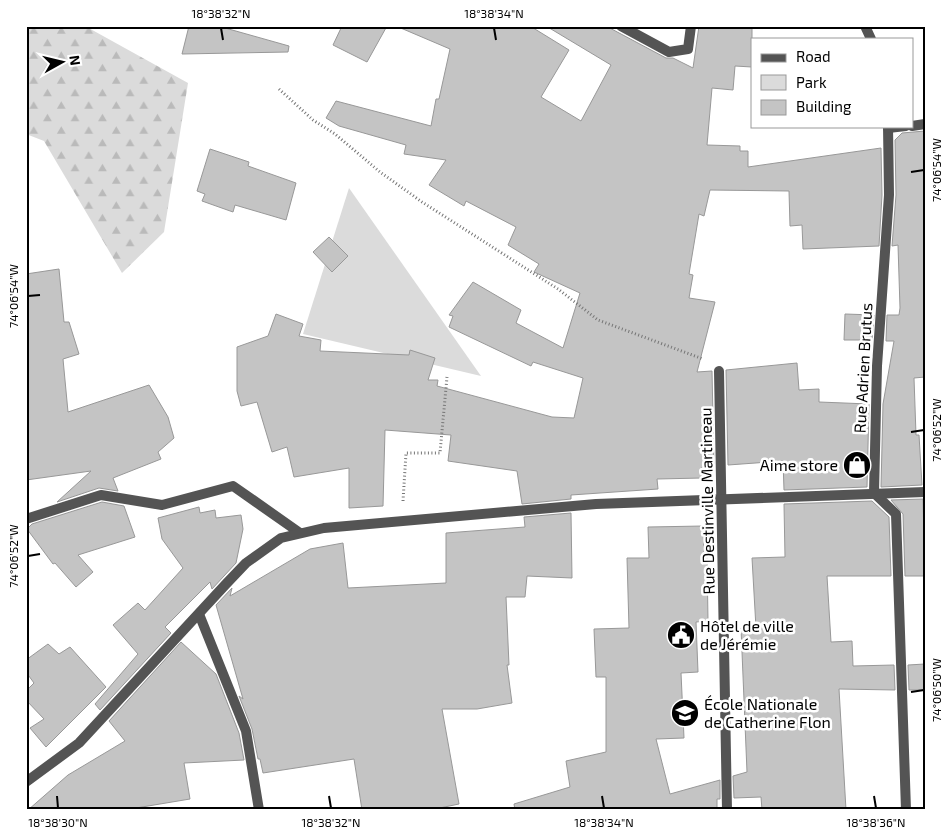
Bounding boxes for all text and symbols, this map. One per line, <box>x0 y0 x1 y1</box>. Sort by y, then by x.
text: 18°38'32"N <box>192 6 251 20</box>
text: 18°38'34"N <box>464 6 524 20</box>
north arrow <box>38 38 88 88</box>
legend <box>751 38 914 128</box>
text: Road <box>796 47 831 65</box>
text: N <box>66 54 84 66</box>
text: Park <box>796 73 827 91</box>
text: Building <box>796 97 852 115</box>
text: 74°06'54"W <box>929 138 943 202</box>
text: 74°06'54"W <box>6 264 20 328</box>
street label: Rue Adrien Brutus <box>850 302 875 434</box>
text: 74°06'52"W <box>929 398 943 462</box>
street label: Rue Destinville Martineau <box>695 407 718 595</box>
shop icon: Aime store <box>842 450 872 480</box>
place label: Aime store <box>760 455 838 474</box>
text: 74°06'52"W <box>6 524 20 588</box>
place label: Hôtel de ville de Jérémie <box>700 616 794 653</box>
public building icon: Hôtel de ville de Jérémie <box>666 620 696 650</box>
text: 74°06'50"W <box>929 658 943 722</box>
place label: École Nationale de Catherine Flon <box>704 694 831 731</box>
school or university icon: École Nationale de Catherine Flon <box>670 698 700 728</box>
text: 18°38'30"N <box>28 815 88 829</box>
text: 18°38'32"N <box>302 815 361 829</box>
text: 18°38'34"N <box>574 815 634 829</box>
text: 18°38'36"N <box>846 815 906 829</box>

